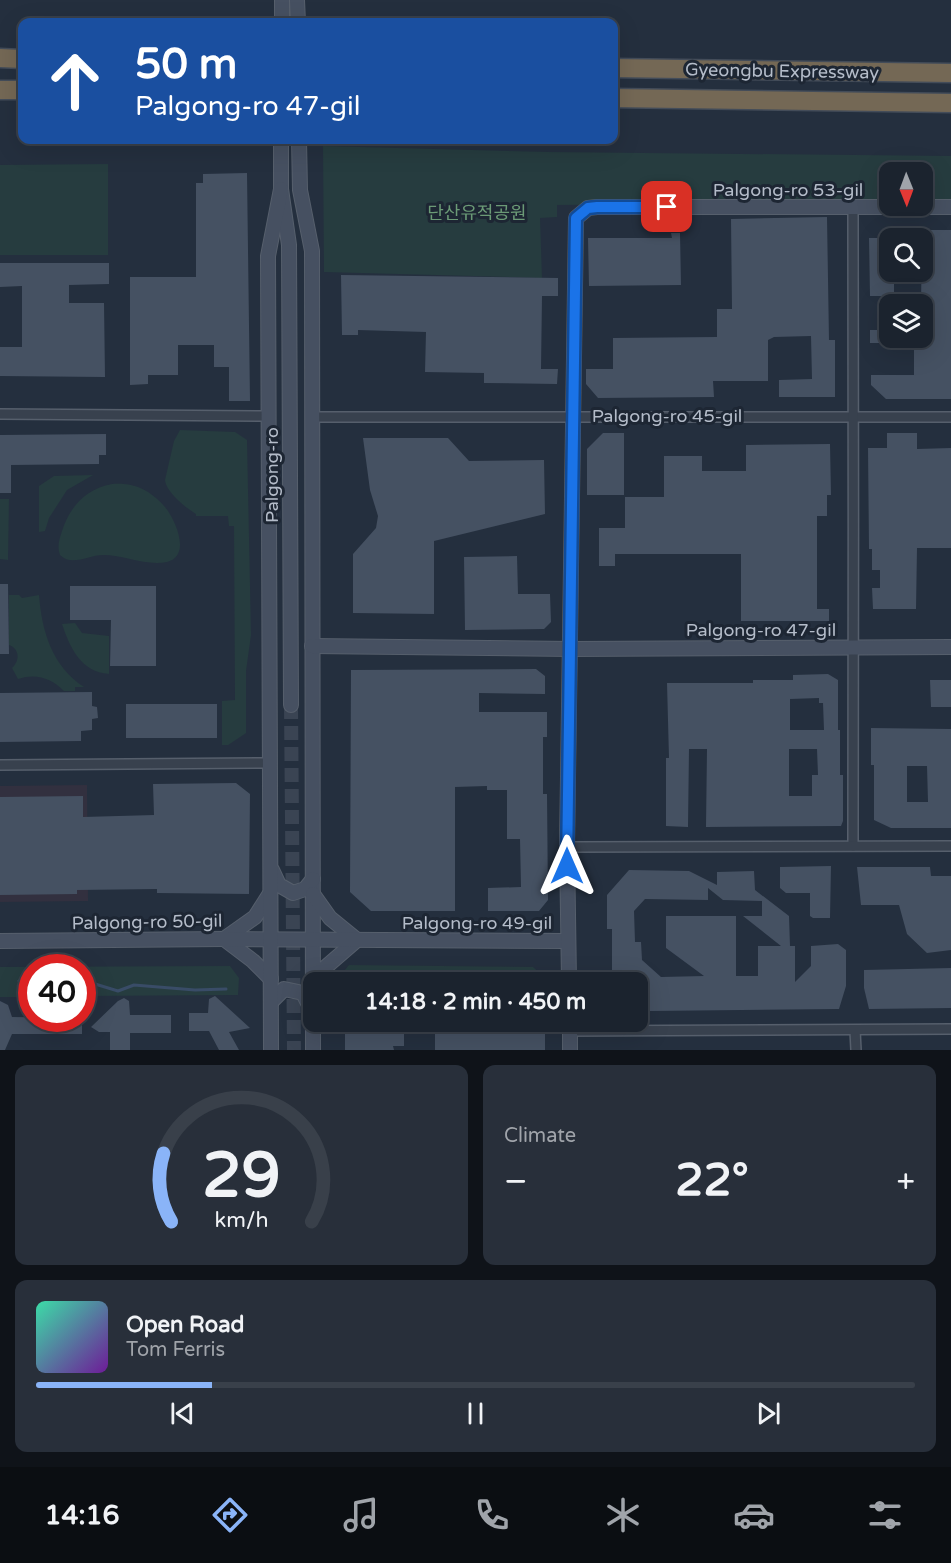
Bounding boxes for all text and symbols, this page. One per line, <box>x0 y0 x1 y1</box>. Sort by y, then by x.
text: 50 m <box>135 39 237 90</box>
icon: ahead <box>36 42 114 120</box>
street label: Gyeongbu Expressway <box>685 58 879 84</box>
text: Palgong-ro 47-gil <box>135 90 361 123</box>
north arrow <box>879 162 933 216</box>
map controls <box>879 162 933 348</box>
street label: Palgong-ro 53-gil <box>713 179 863 201</box>
pin <box>641 181 692 232</box>
icon: arrive <box>650 190 683 223</box>
park label: 단산유적공원 <box>427 202 527 224</box>
button: search <box>879 228 933 282</box>
button: layers <box>879 294 933 348</box>
street label: Palgong-ro 45-gil <box>592 405 742 427</box>
street label: Palgong-ro <box>261 427 283 523</box>
street label: Palgong-ro 47-gil <box>686 619 836 641</box>
position arrow <box>535 834 599 898</box>
street label: Palgong-ro 50-gil <box>71 910 223 934</box>
street label: Palgong-ro 49-gil <box>402 912 552 934</box>
speed limit sign: 40 <box>18 954 96 1032</box>
text: 14:18 · 2 min · 450 m <box>365 989 586 1015</box>
text: Climate <box>504 1124 576 1148</box>
text: 29 <box>202 1139 281 1214</box>
text: 22° <box>675 1154 749 1208</box>
text: − <box>504 1162 528 1201</box>
text: + <box>896 1162 915 1201</box>
text: km/h <box>215 1207 268 1233</box>
text: Open Road <box>126 1312 244 1338</box>
text: Tom Ferris <box>126 1338 225 1362</box>
icon: previous <box>166 1397 199 1430</box>
icon: pause <box>459 1397 492 1430</box>
icon: next <box>752 1397 785 1430</box>
icon: directions <box>209 1494 251 1536</box>
icon: music <box>340 1494 382 1536</box>
icon: phone <box>471 1494 513 1536</box>
icon: climate <box>602 1494 644 1536</box>
icon: car <box>733 1494 775 1536</box>
icon: filters <box>864 1494 906 1536</box>
text: 14:16 <box>45 1499 119 1532</box>

